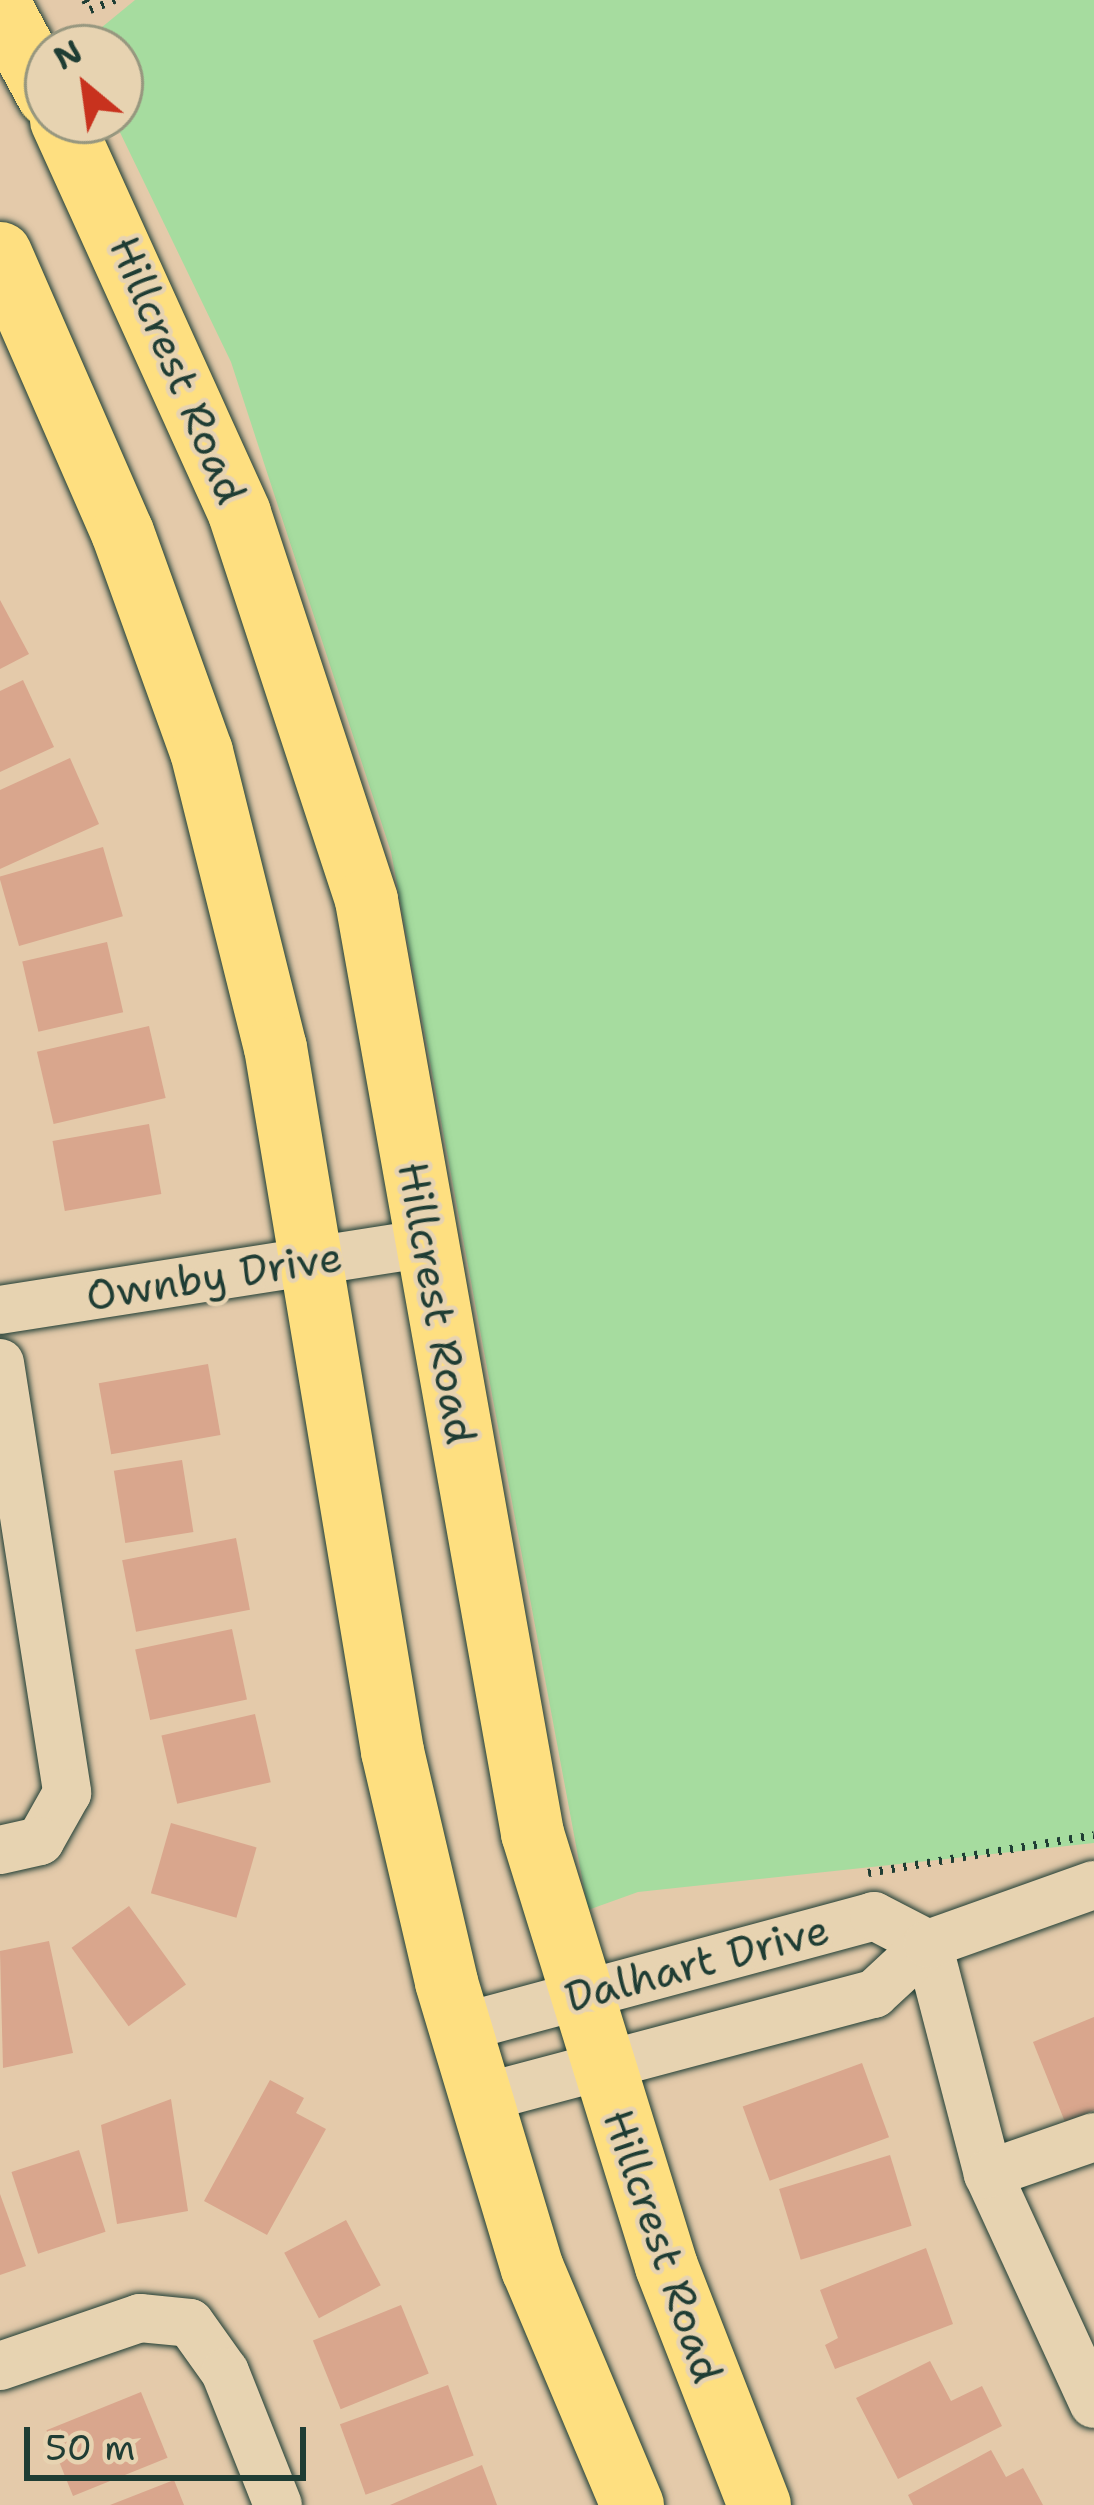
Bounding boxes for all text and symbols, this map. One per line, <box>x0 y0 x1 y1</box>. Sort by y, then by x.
north arrow <box>24 24 144 144</box>
text: N <box>45 29 90 81</box>
street label: Hillcrest Road <box>99 229 257 511</box>
street label: Hillcrest Road <box>387 1158 487 1448</box>
street label: Ownby Drive <box>82 1231 346 1321</box>
street label: Dalhart Drive <box>560 1904 834 2022</box>
street label: Hillcrest Road <box>593 2103 733 2389</box>
scale bar <box>30 2403 312 2477</box>
text: 50 m <box>45 2423 135 2472</box>

